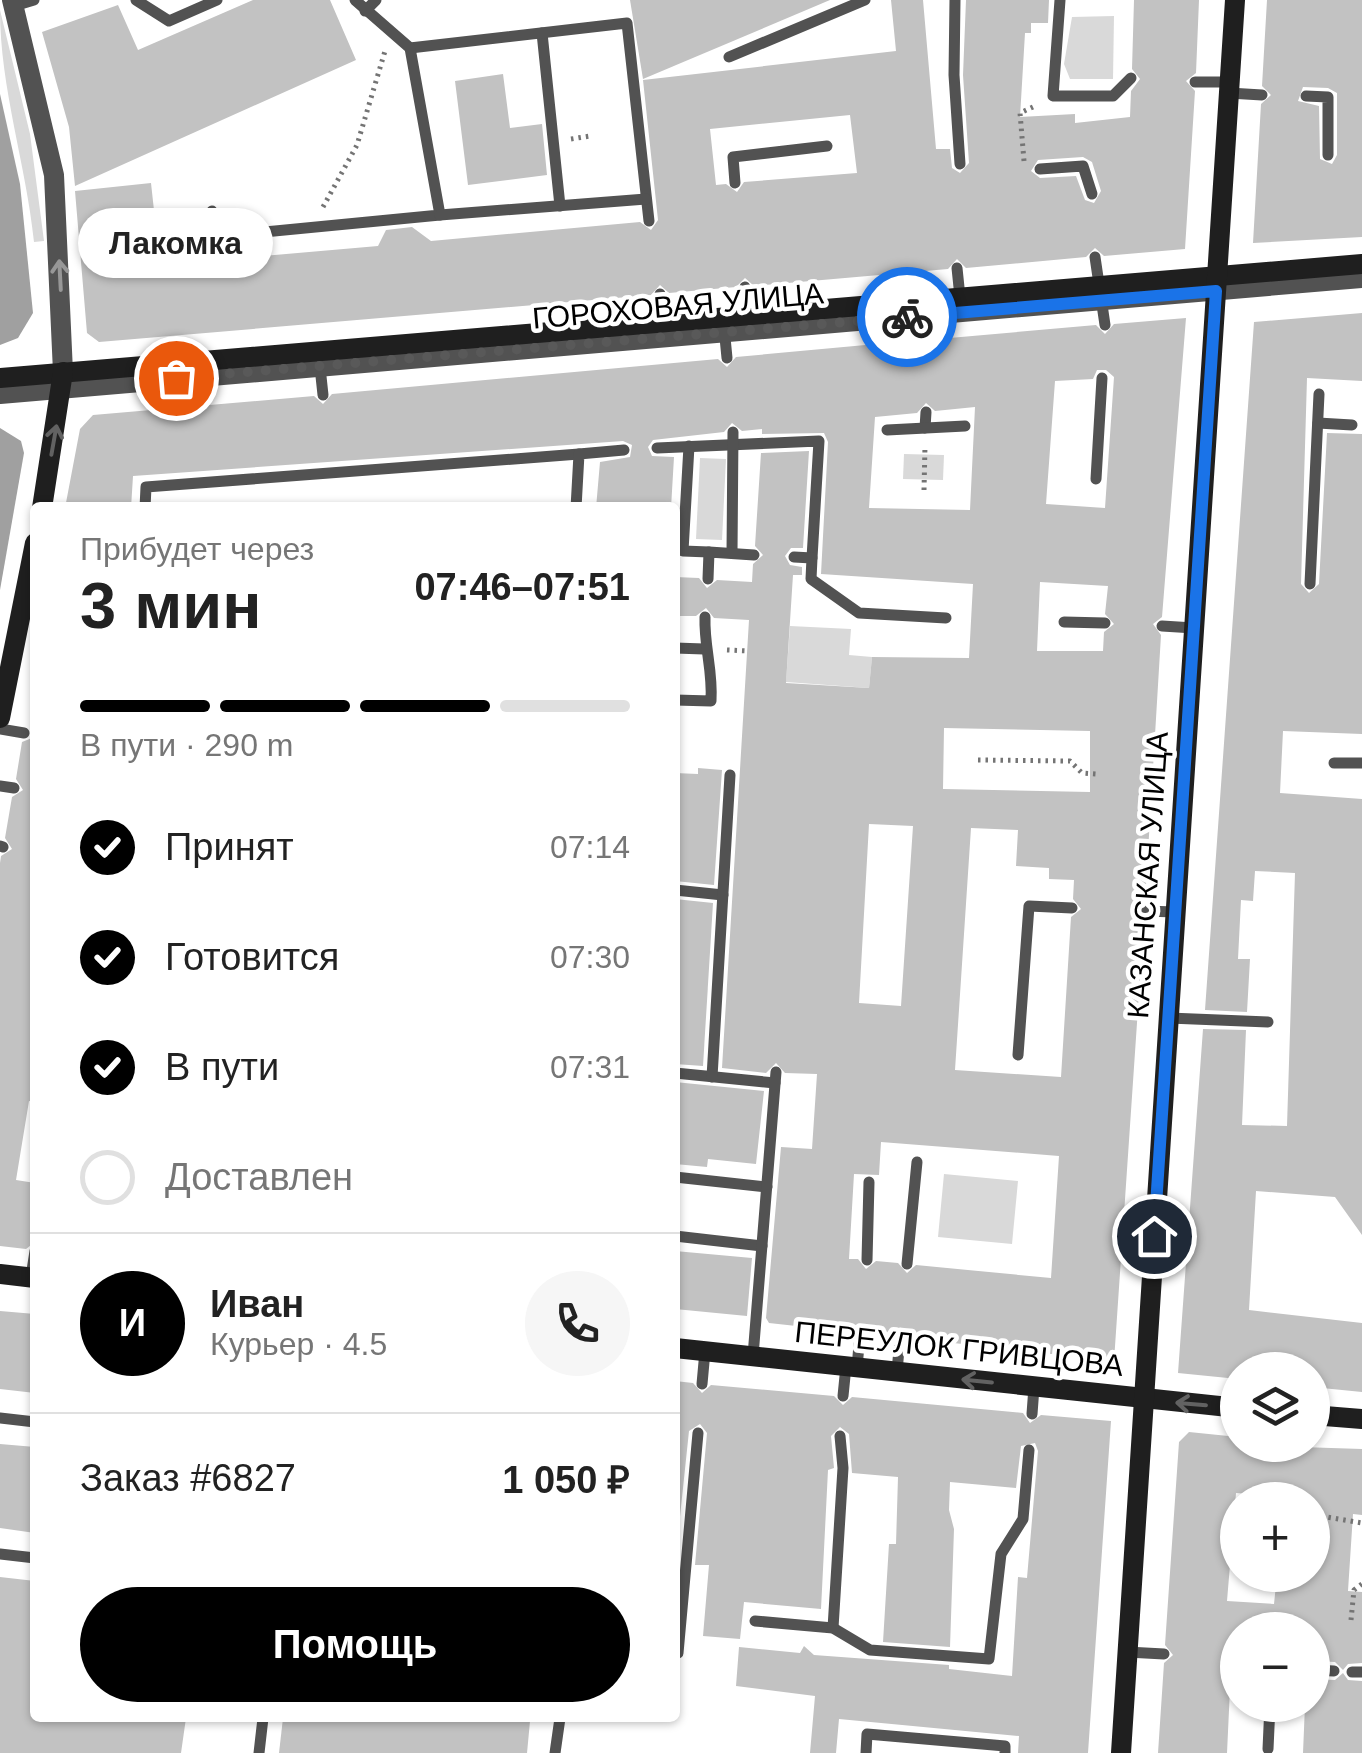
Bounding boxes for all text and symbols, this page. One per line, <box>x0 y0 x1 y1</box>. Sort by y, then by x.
callout: Лакомка <box>79 208 274 278</box>
text: Лакомка <box>109 225 242 261</box>
one-way arrow <box>50 259 69 291</box>
courier <box>857 267 957 367</box>
street label: ГОРОХОВАЯ УЛИЦА <box>531 276 825 335</box>
icon: bike <box>880 290 935 345</box>
pin <box>134 336 219 421</box>
icon: bag <box>149 351 204 406</box>
one-way arrow <box>45 424 64 457</box>
text: Прибудет через <box>80 531 314 567</box>
text: 07:46–07:51 <box>414 566 630 608</box>
text: 3 мин <box>80 569 262 642</box>
text: В пути · 290 m <box>80 727 293 763</box>
street label: КАЗАНСКАЯ УЛИЦА <box>1121 730 1174 1020</box>
icon: check <box>80 820 135 875</box>
text: Принят <box>165 826 294 868</box>
text: 07:14 <box>550 829 630 865</box>
icon: check <box>80 930 135 985</box>
text: Готовится <box>165 936 339 978</box>
text: 07:30 <box>550 939 630 975</box>
icon: check <box>80 1040 135 1095</box>
text: В пути <box>165 1046 279 1088</box>
text: 07:31 <box>550 1049 630 1085</box>
text: Доставлен <box>165 1156 353 1198</box>
pin <box>1112 1194 1197 1279</box>
icon: home <box>1127 1209 1182 1264</box>
button: phone <box>525 1271 630 1376</box>
text: Иван <box>210 1283 304 1325</box>
text: И <box>119 1302 146 1344</box>
street label: ПЕРЕУЛОК ГРИВЦОВА <box>793 1315 1125 1382</box>
text: Курьер · 4.5 <box>210 1326 387 1362</box>
map controls <box>1220 1352 1330 1722</box>
button: layers <box>1220 1352 1330 1462</box>
one-way arrow <box>962 1371 994 1390</box>
one-way arrow <box>1175 1394 1207 1413</box>
text: Заказ #6827 <box>80 1457 296 1499</box>
text: 1 050 ₽ <box>502 1459 630 1501</box>
button: + <box>1220 1482 1330 1592</box>
button: Помощь <box>80 1587 630 1702</box>
button: − <box>1220 1612 1330 1722</box>

